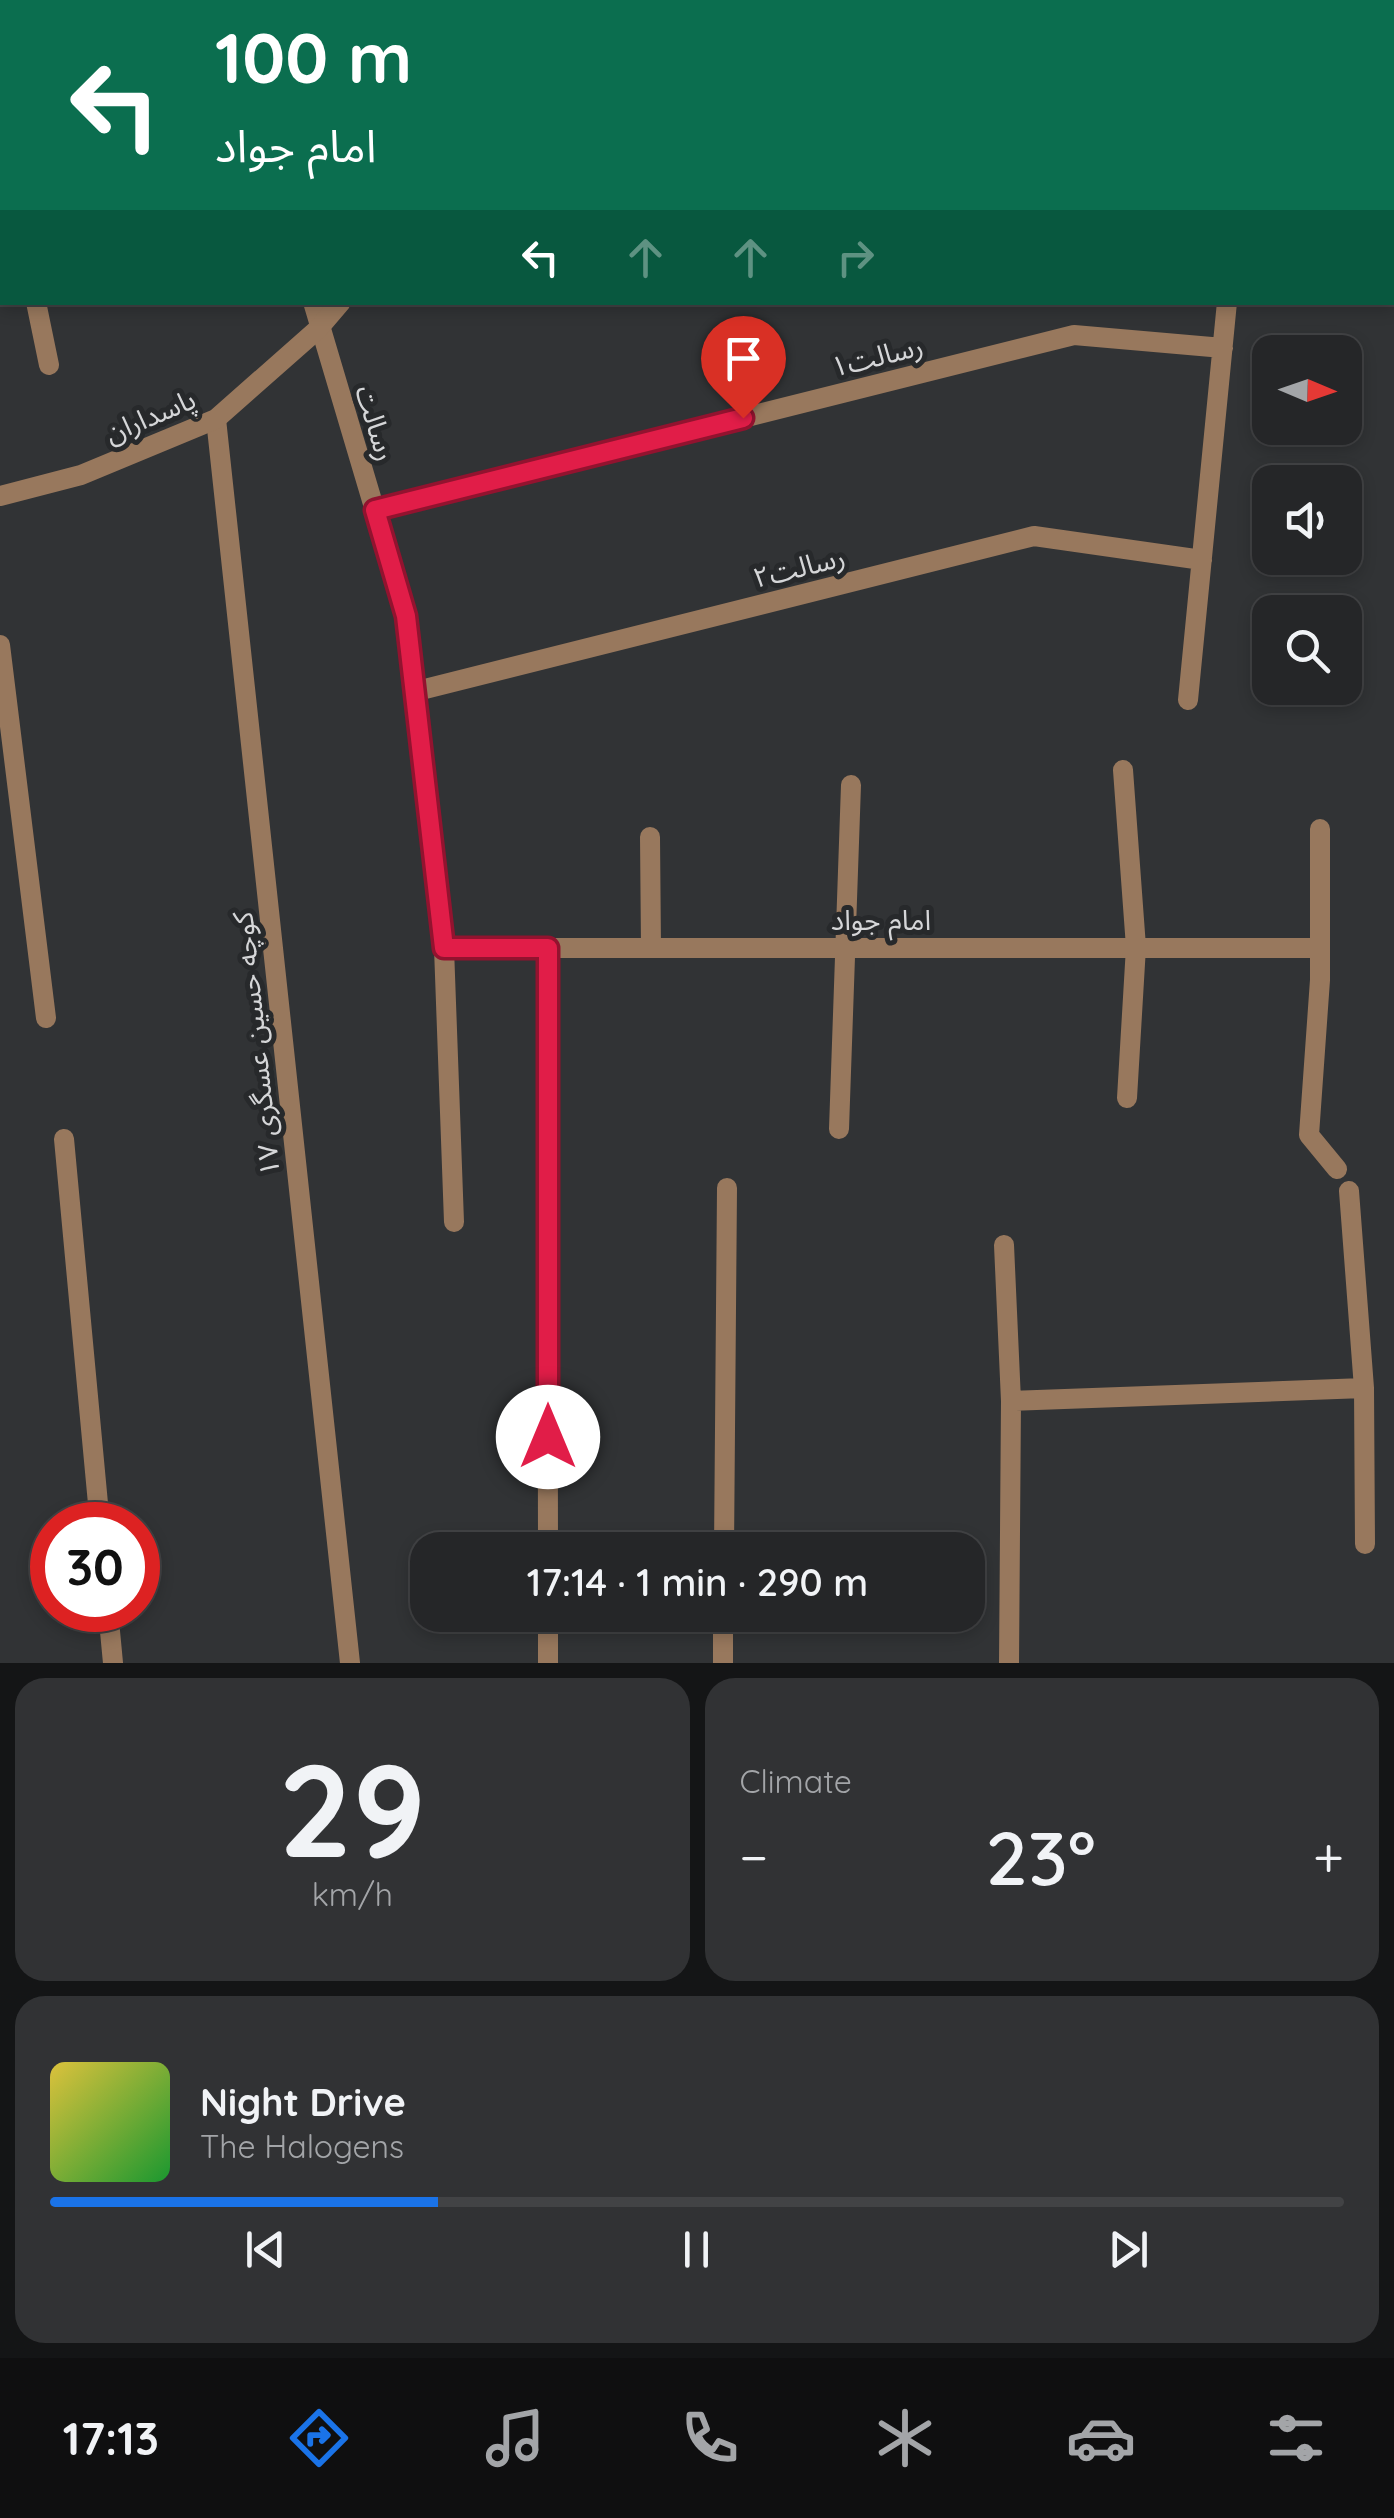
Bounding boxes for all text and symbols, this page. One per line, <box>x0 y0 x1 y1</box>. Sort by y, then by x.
text: 100 m <box>215 13 412 101</box>
icon: left <box>50 40 180 170</box>
text: امام جواد <box>215 117 376 173</box>
icon: left <box>513 230 568 285</box>
icon: ahead <box>618 230 673 285</box>
icon: ahead <box>723 230 778 285</box>
icon: right <box>828 230 883 285</box>
pin <box>701 316 786 419</box>
street label: رسالت۱ <box>827 327 926 384</box>
icon: arrive <box>716 331 771 386</box>
north arrow <box>1252 335 1362 445</box>
map controls <box>1252 335 1362 705</box>
street label: پاسداران <box>99 381 201 451</box>
street label: رسالت <box>348 381 405 465</box>
button: sound <box>1252 465 1362 575</box>
street label: رسالت۲ <box>749 538 848 595</box>
button: search <box>1252 595 1362 705</box>
street label: امام جواد <box>831 902 931 941</box>
street label: کوچه حسین عسگری ۱۷ <box>224 910 288 1178</box>
position arrow <box>496 1385 600 1489</box>
speed limit sign: 30 <box>30 1502 160 1632</box>
text: 17:14 · 1 min · 290 m <box>527 1558 868 1606</box>
text: 29 <box>278 1727 426 1890</box>
text: Climate <box>740 1761 852 1801</box>
text: 23° <box>985 1810 1096 1904</box>
text: − <box>740 1822 768 1891</box>
text: + <box>1313 1822 1344 1891</box>
text: km/h <box>312 1874 393 1914</box>
text: Night Drive <box>200 2078 406 2126</box>
text: The Halogens <box>200 2126 404 2166</box>
icon: previous <box>238 2222 293 2277</box>
icon: pause <box>669 2222 724 2277</box>
icon: next <box>1101 2222 1156 2277</box>
icon: directions <box>284 2403 354 2473</box>
icon: music <box>480 2403 550 2473</box>
icon: phone <box>675 2403 745 2473</box>
icon: climate <box>870 2403 940 2473</box>
icon: car <box>1066 2403 1136 2473</box>
icon: filters <box>1261 2403 1331 2473</box>
text: 17:13 <box>63 2410 159 2466</box>

